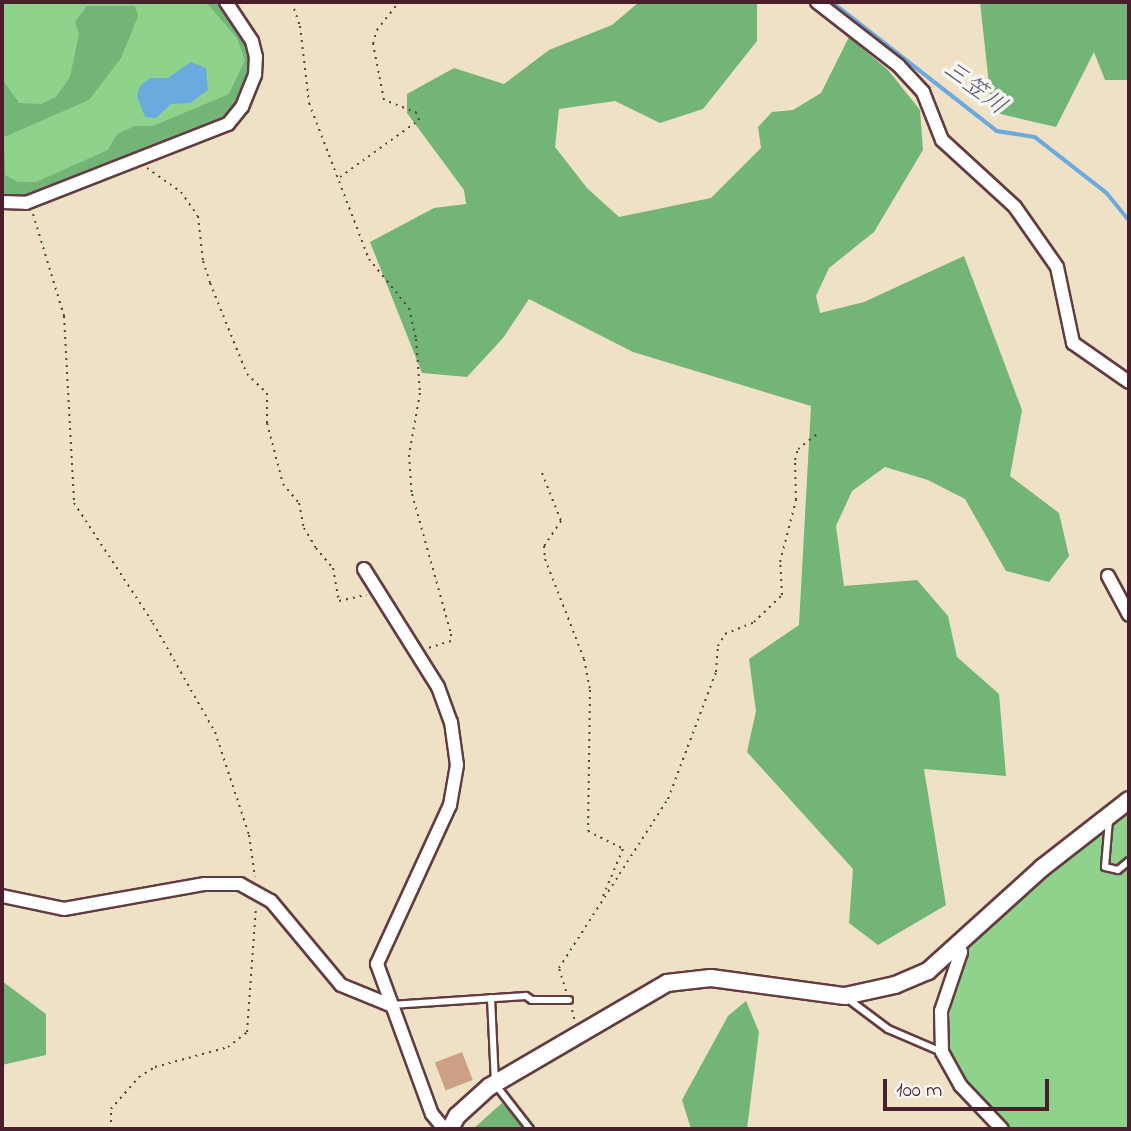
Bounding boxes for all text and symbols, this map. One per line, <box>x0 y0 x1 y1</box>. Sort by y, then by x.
water label: 三笠川 <box>937 56 1011 122</box>
scale bar <box>886 1064 1052 1108</box>
text: 100 m <box>896 1076 942 1106</box>

